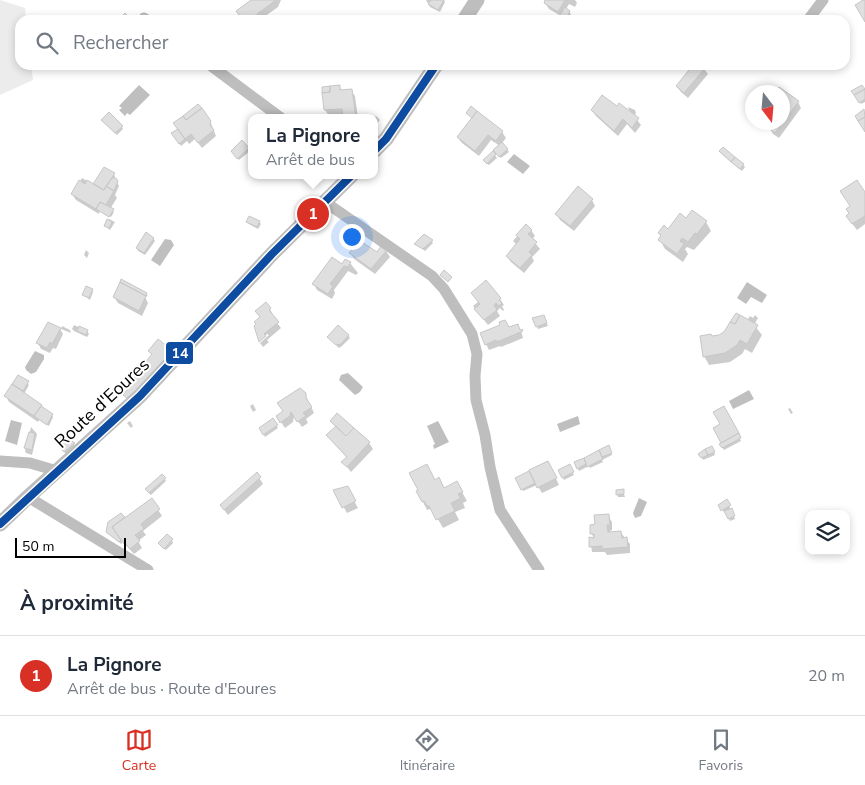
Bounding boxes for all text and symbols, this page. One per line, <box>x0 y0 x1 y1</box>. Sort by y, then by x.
search box <box>15 15 850 70</box>
icon: search <box>33 29 61 57</box>
text: Rechercher <box>73 30 168 56</box>
north arrow <box>745 85 790 130</box>
popup <box>248 114 378 179</box>
text: La Pignore <box>266 123 360 149</box>
text: Arrêt de bus <box>266 149 355 171</box>
pin: 1 <box>297 195 329 233</box>
your location <box>339 224 365 250</box>
line badge: 14 <box>165 341 194 365</box>
text: 14 <box>172 344 189 363</box>
street label: Route d'Eoures <box>49 353 155 453</box>
map controls <box>805 510 850 555</box>
button: layers <box>805 510 850 555</box>
scale bar <box>15 535 126 558</box>
text: 50 m <box>22 537 54 556</box>
text: À proximité <box>20 589 134 617</box>
text: La Pignore <box>67 652 162 678</box>
text: 1 <box>31 665 41 687</box>
text: 20 m <box>808 665 845 687</box>
text: Arrêt de bus · Route d'Eoures <box>67 678 276 700</box>
tab: Carte <box>122 726 156 775</box>
tab: Itinéraire <box>400 726 455 775</box>
tab: Favoris <box>699 726 743 775</box>

